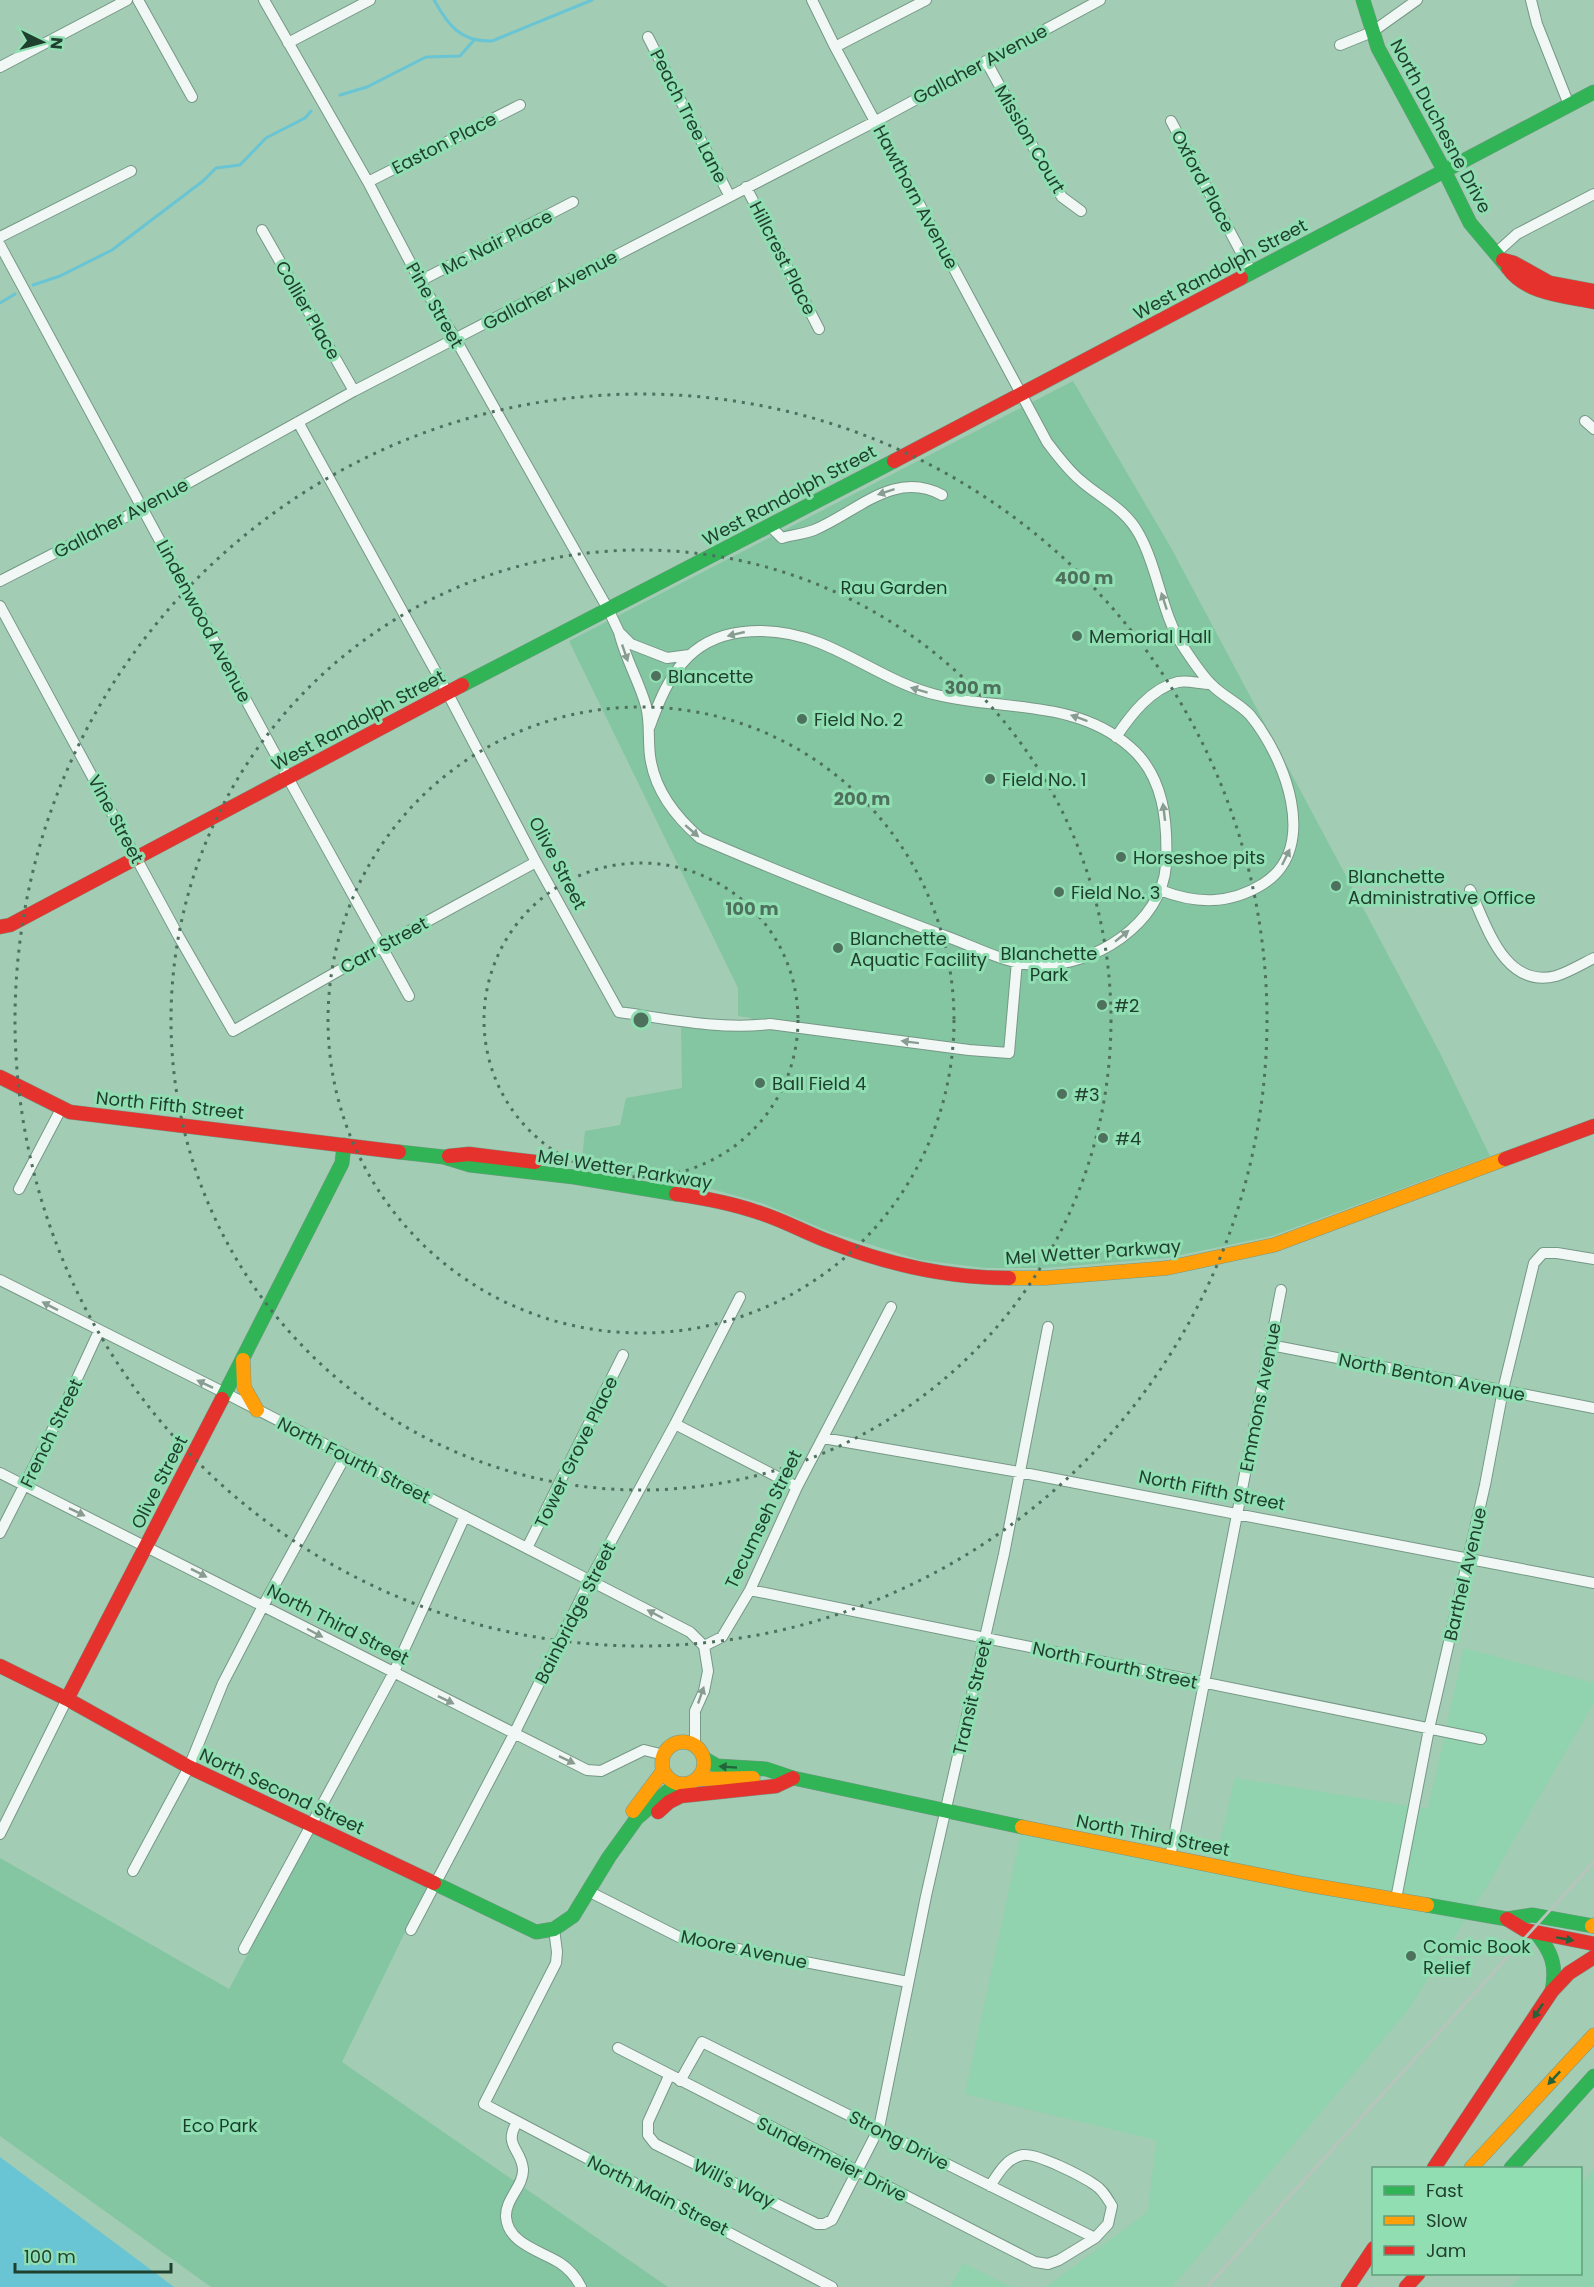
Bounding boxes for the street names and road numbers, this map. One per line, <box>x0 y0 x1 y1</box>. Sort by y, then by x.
street label: Gallaher Avenue <box>908 18 1052 110</box>
street label: North Duchesne Drive <box>1385 35 1497 217</box>
street label: Peach Tree Lane <box>644 45 734 187</box>
street label: Mission Court <box>989 80 1071 198</box>
street label: Easton Place <box>387 106 501 180</box>
street label: Hawthorn Avenue <box>867 121 965 273</box>
street label: Oxford Place <box>1165 125 1241 237</box>
street label: Hillcrest Place <box>744 197 822 319</box>
street label: Mc Nair Place <box>437 203 557 281</box>
street label: West Randolph Street <box>1129 213 1311 325</box>
street label: Gallaher Avenue <box>478 244 622 336</box>
street label: Collier Place <box>270 256 346 364</box>
street label: Pine Street <box>400 258 470 352</box>
street label: West Randolph Street <box>698 439 880 551</box>
street label: Gallaher Avenue <box>49 472 193 564</box>
street label: Lindenwood Avenue <box>150 535 258 707</box>
street label: West Randolph Street <box>267 664 449 776</box>
street label: Vine Street <box>82 770 150 868</box>
street label: Olive Street <box>523 812 593 914</box>
street label: Carr Street <box>336 911 432 979</box>
street label: North Fifth Street <box>95 1085 245 1125</box>
street label: Mel Wetter Parkway <box>536 1143 714 1195</box>
street label: Mel Wetter Parkway <box>1004 1233 1182 1271</box>
street label: Emmons Avenue <box>1233 1320 1287 1474</box>
street label: North Benton Avenue <box>1337 1347 1527 1407</box>
street label: Tower Grove Place <box>528 1372 624 1532</box>
street label: French Street <box>14 1374 88 1492</box>
street label: North Fourth Street <box>273 1411 435 1509</box>
street label: Olive Street <box>125 1431 193 1533</box>
street label: Tecumseh Street <box>719 1445 807 1593</box>
street label: North Fifth Street <box>1137 1464 1287 1516</box>
street label: Barthel Avenue <box>1438 1505 1492 1643</box>
street label: Bainbridge Street <box>529 1538 621 1688</box>
street label: North Third Street <box>263 1577 413 1671</box>
street label: North Fourth Street <box>1030 1635 1200 1695</box>
street label: Transit Street <box>947 1637 997 1757</box>
street label: North Second Street <box>196 1742 368 1840</box>
street label: North Third Street <box>1074 1808 1232 1862</box>
street label: Moore Avenue <box>678 1923 810 1975</box>
street label: Strong Drive <box>845 2104 953 2176</box>
street label: Sundermeier Drive <box>753 2110 911 2208</box>
street label: North Main Street <box>583 2149 733 2241</box>
street label: Will's Way <box>689 2153 779 2213</box>

